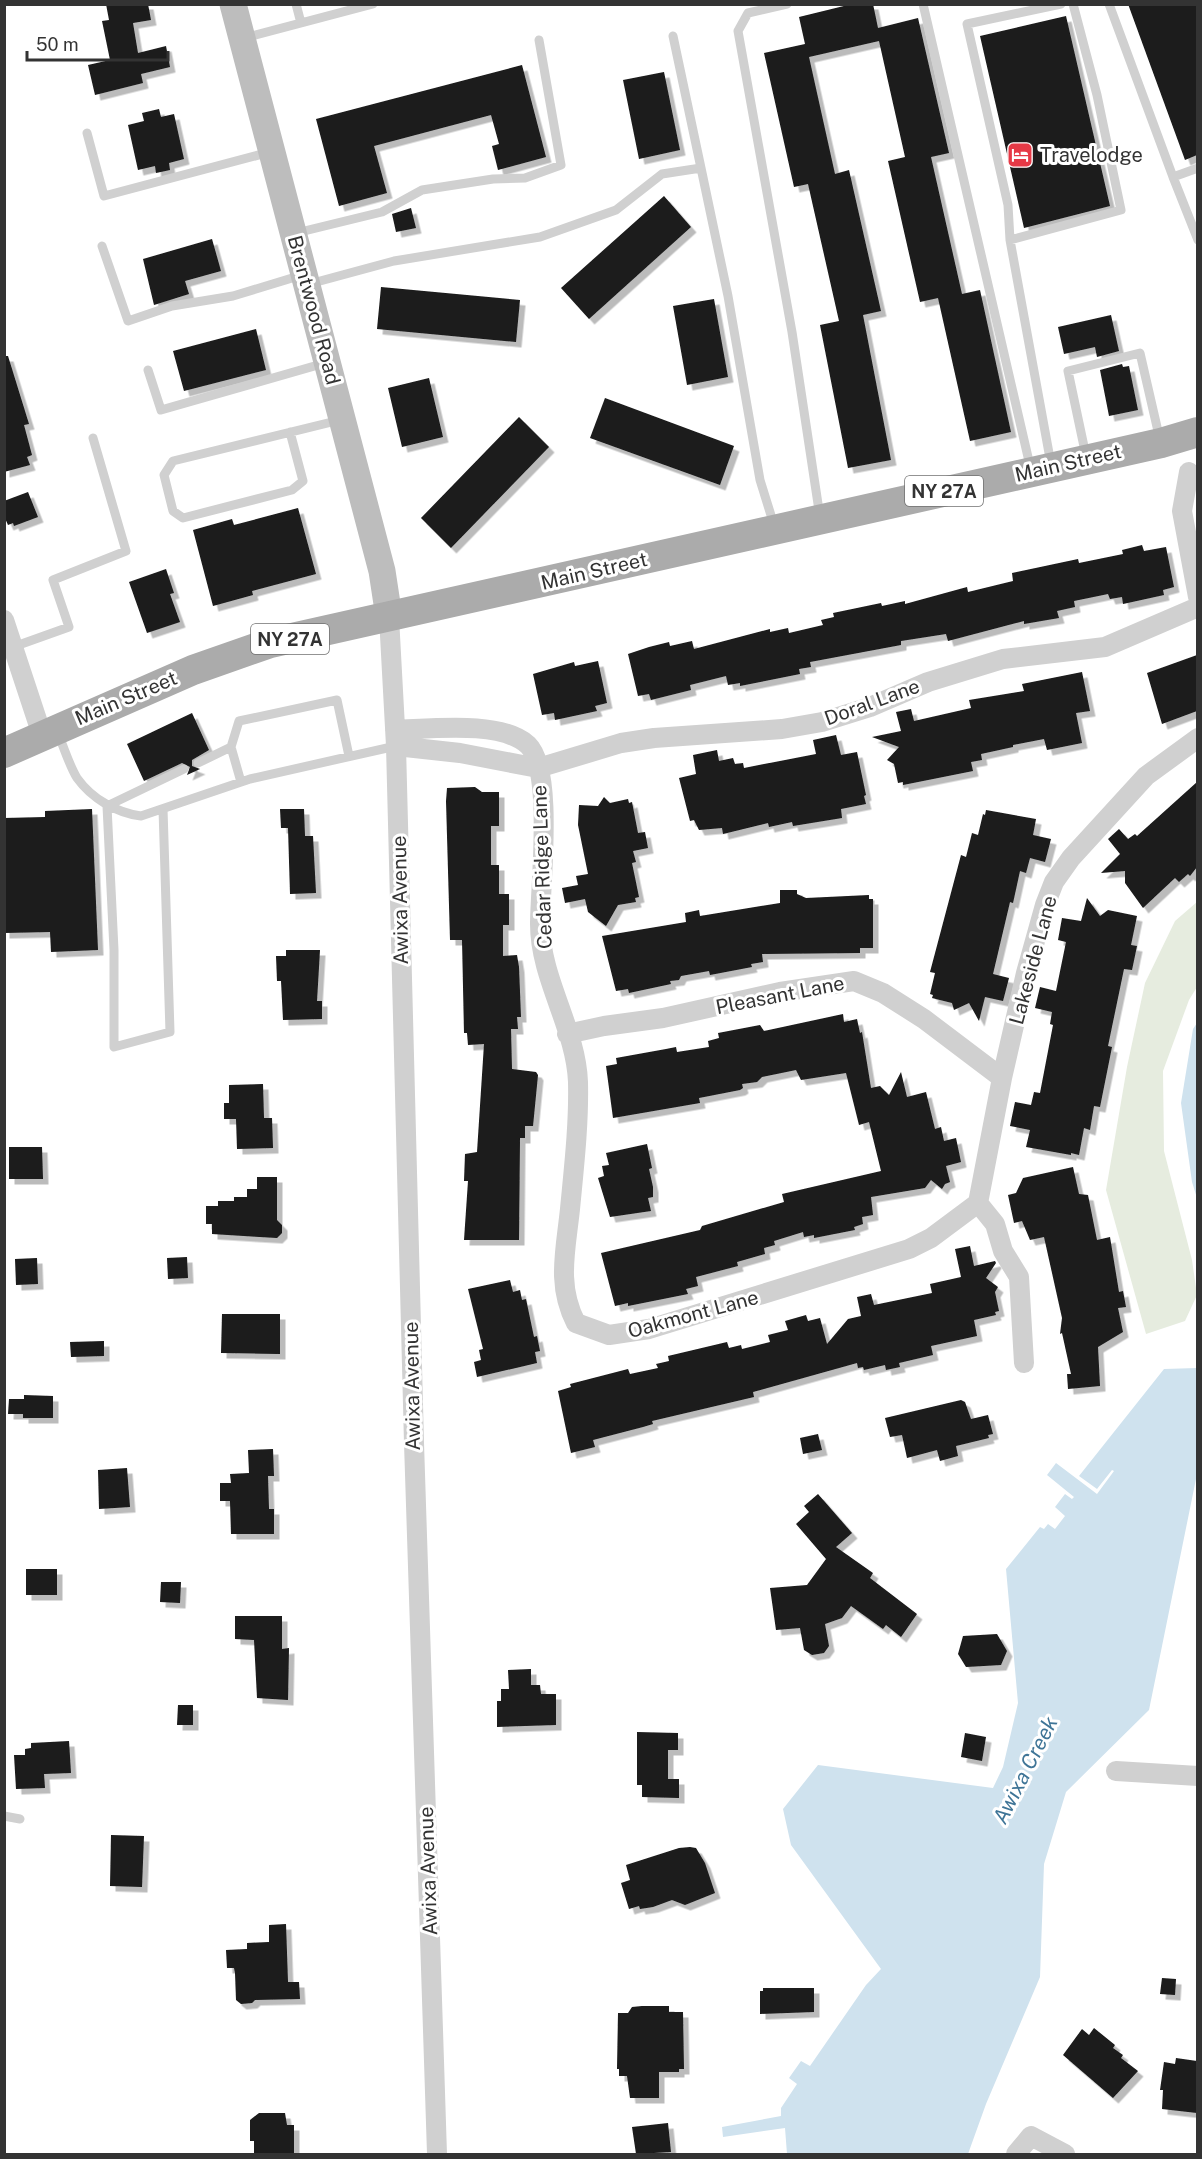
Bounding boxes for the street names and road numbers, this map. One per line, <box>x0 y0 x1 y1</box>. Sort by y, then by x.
street label: Brentwood Road <box>283 233 345 387</box>
street label: Main Street <box>1012 439 1124 487</box>
road number: NY 27A <box>905 476 983 506</box>
street label: Main Street <box>538 547 650 595</box>
road number: NY 27A <box>251 624 329 654</box>
street label: Main Street <box>71 666 181 730</box>
street label: Doral Lane <box>821 674 923 730</box>
street label: Cedar Ridge Lane <box>527 784 557 950</box>
street label: Awixa Avenue <box>387 835 413 965</box>
street label: Lakeside Lane <box>1004 893 1062 1027</box>
street label: Pleasant Lane <box>714 971 846 1019</box>
street label: Oakmont Lane <box>625 1285 761 1343</box>
street label: Awixa Avenue <box>399 1321 425 1451</box>
street label: Awixa Avenue <box>414 1806 442 1936</box>

